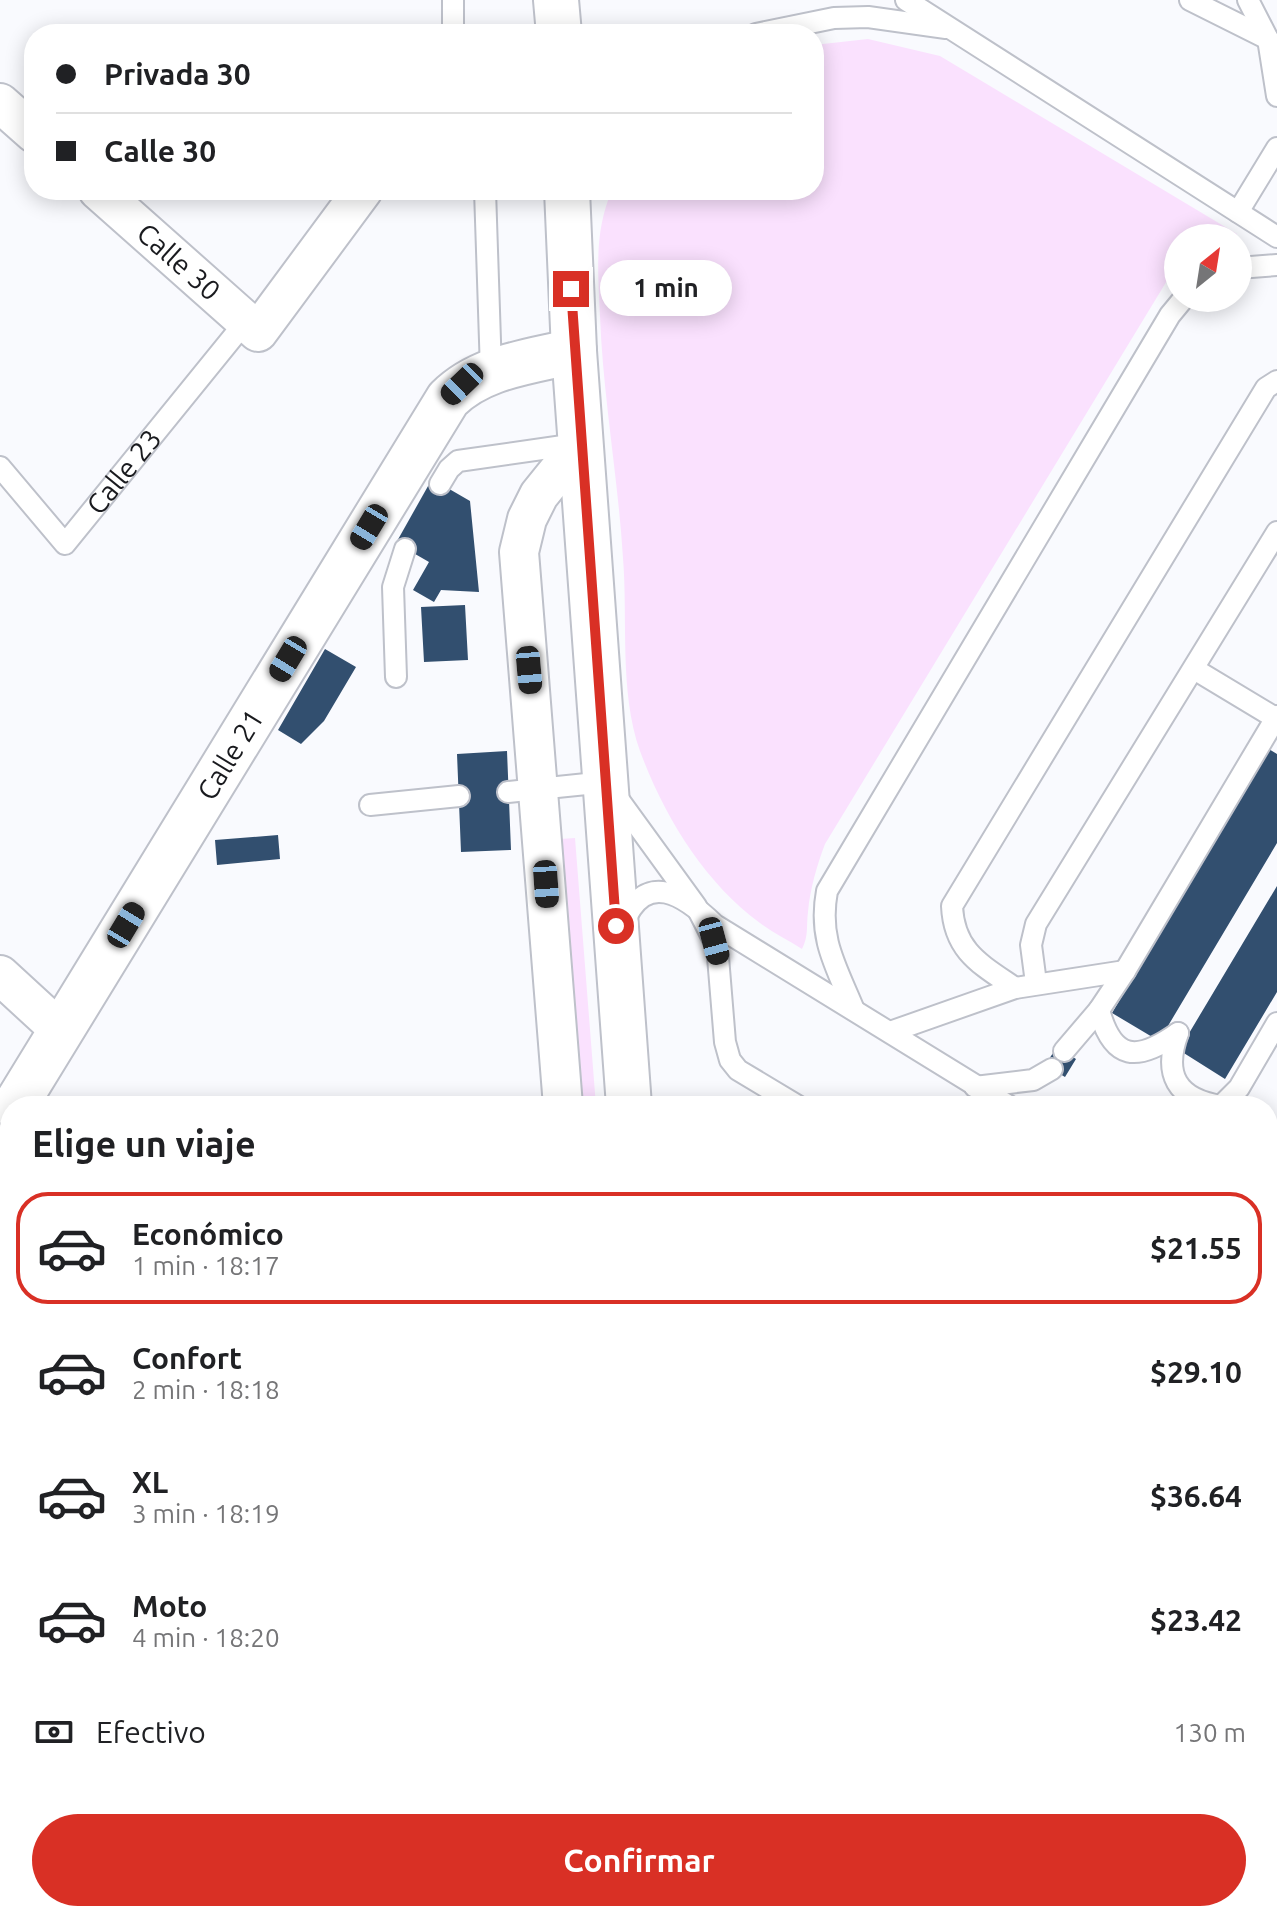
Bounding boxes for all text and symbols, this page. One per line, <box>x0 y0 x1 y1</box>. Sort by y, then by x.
text: Privada 30 <box>104 57 251 91</box>
text: Calle 30 <box>104 134 216 168</box>
street label: Calle 30 <box>132 217 227 306</box>
north arrow <box>1164 224 1252 312</box>
map controls <box>1164 224 1252 312</box>
callout: 1 min <box>599 261 731 317</box>
route end <box>553 271 589 307</box>
text: 1 min <box>633 273 699 302</box>
car <box>436 359 488 409</box>
street label: Calle 23 <box>80 423 167 520</box>
car <box>346 500 392 554</box>
car <box>265 632 311 686</box>
car <box>515 645 543 695</box>
street label: Calle 21 <box>190 704 269 805</box>
car <box>532 859 560 909</box>
car <box>103 898 149 952</box>
route start <box>598 908 634 944</box>
car <box>696 915 732 967</box>
text: Elige un viaje <box>32 1123 256 1164</box>
icon: car <box>36 1212 108 1284</box>
text: Económico <box>132 1217 284 1251</box>
text: $21.55 <box>1150 1231 1242 1265</box>
text: 1 min · 18:17 <box>132 1251 280 1280</box>
icon: car <box>36 1336 108 1408</box>
text: Confort <box>132 1341 242 1375</box>
text: $29.10 <box>1150 1355 1242 1389</box>
text: 2 min · 18:18 <box>132 1375 280 1404</box>
icon: car <box>36 1460 108 1532</box>
text: XL <box>132 1465 168 1499</box>
text: $36.64 <box>1150 1479 1242 1513</box>
text: 3 min · 18:19 <box>132 1499 280 1528</box>
icon: car <box>36 1584 108 1656</box>
text: Moto <box>132 1589 207 1623</box>
text: $23.42 <box>1150 1603 1242 1637</box>
text: 4 min · 18:20 <box>132 1623 280 1652</box>
icon: cash <box>32 1710 76 1754</box>
text: Efectivo <box>96 1715 206 1749</box>
text: 130 m <box>1174 1718 1246 1747</box>
button: Confirmar <box>32 1814 1246 1906</box>

